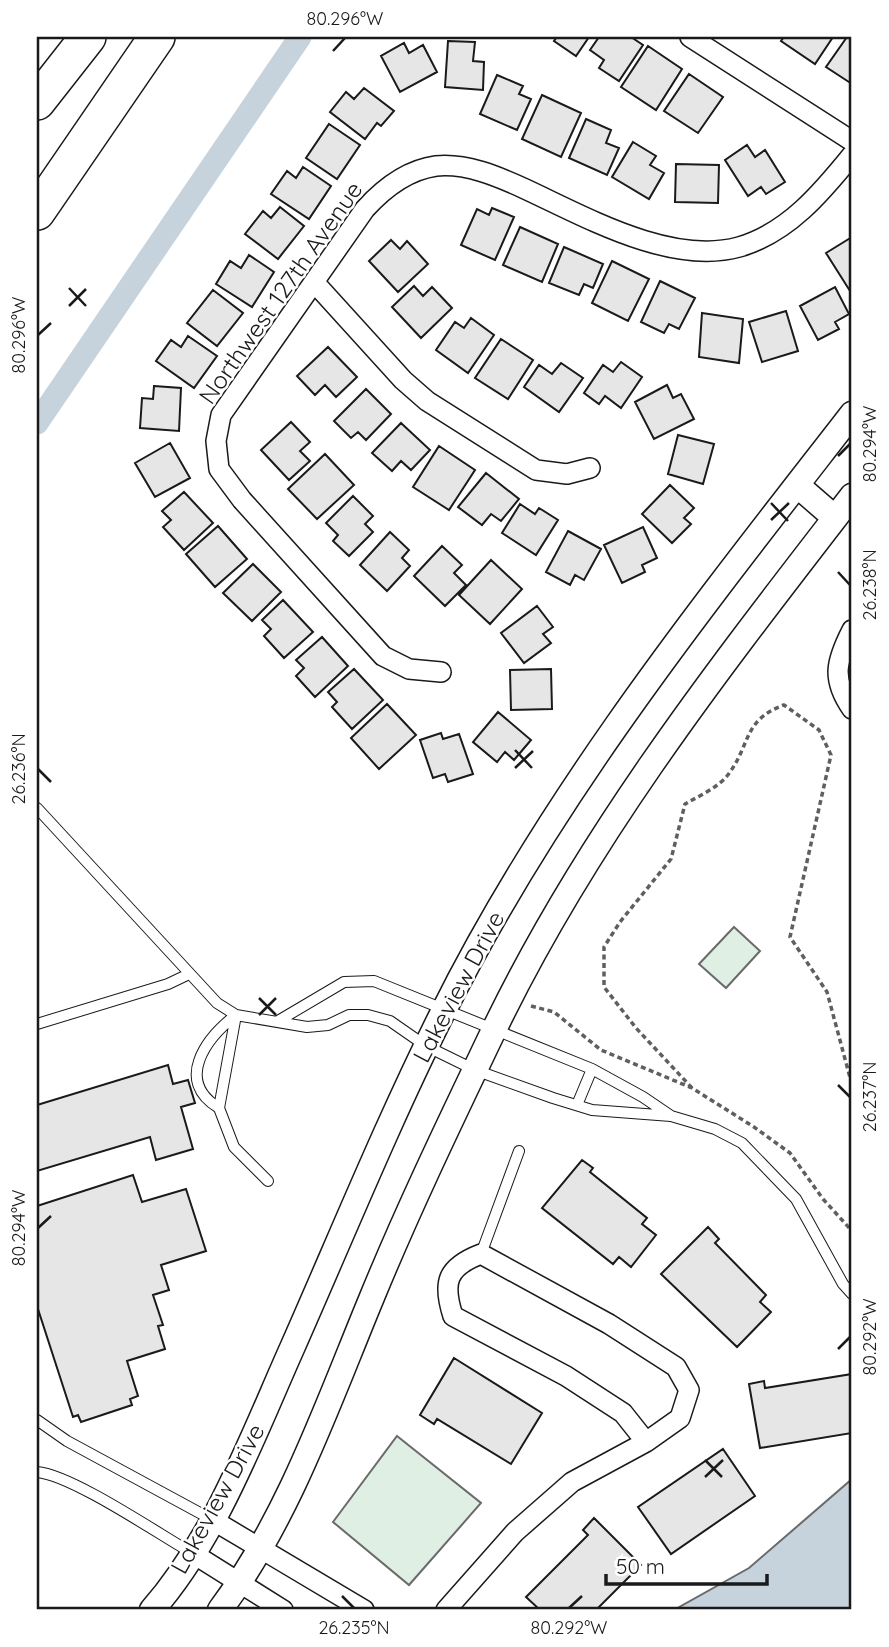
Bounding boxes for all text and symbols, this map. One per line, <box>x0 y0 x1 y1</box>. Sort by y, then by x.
text: 80.296°W <box>307 7 383 30</box>
street label: Northwest 127th Avenue <box>192 175 368 410</box>
text: 80.296°W <box>7 297 30 373</box>
text: 80.294°W <box>858 406 881 482</box>
text: 26.238°N <box>858 549 881 621</box>
text: 26.236°N <box>7 733 30 805</box>
street label: Lakeview Drive <box>406 906 511 1067</box>
text: 26.237°N <box>858 1062 881 1132</box>
text: 80.294°W <box>7 1190 30 1266</box>
text: 80.292°W <box>858 1298 881 1376</box>
street label: Lakeview Drive <box>164 1418 271 1579</box>
scale bar <box>606 1542 766 1586</box>
text: 50 m <box>616 1553 665 1579</box>
text: 26.235°N <box>318 1616 390 1639</box>
text: 80.292°W <box>530 1616 608 1639</box>

